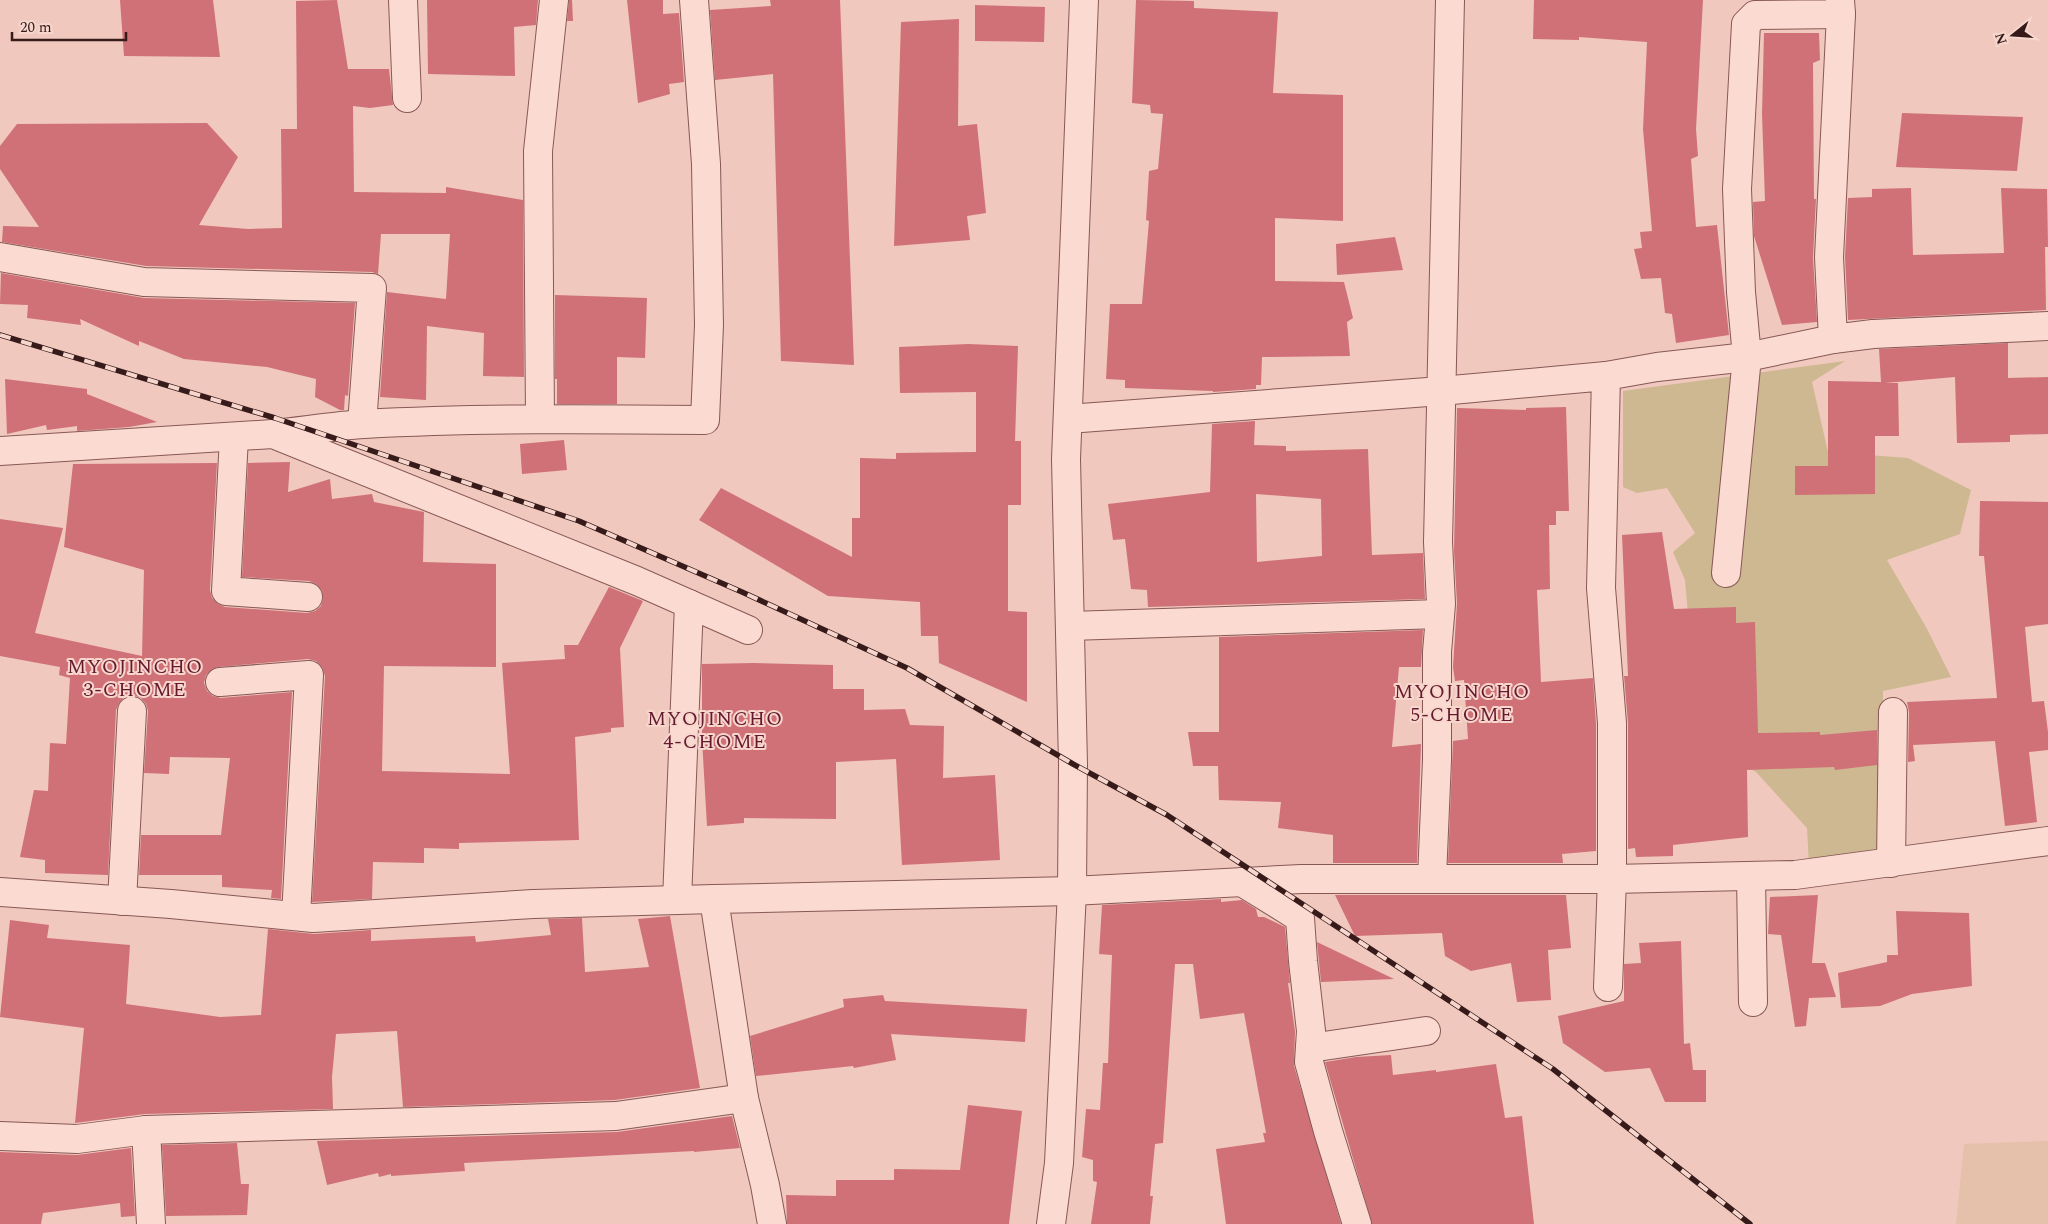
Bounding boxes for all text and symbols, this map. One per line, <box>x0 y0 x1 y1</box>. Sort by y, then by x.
scale bar <box>12 10 126 42</box>
north arrow <box>1988 10 2038 60</box>
text: 20 m <box>20 16 52 39</box>
text: N <box>1989 30 2013 47</box>
district label: MYOJINCHO 3-CHOME <box>67 652 203 705</box>
district label: MYOJINCHO 5-CHOME <box>1394 677 1530 730</box>
district label: MYOJINCHO 4-CHOME <box>647 704 783 757</box>

